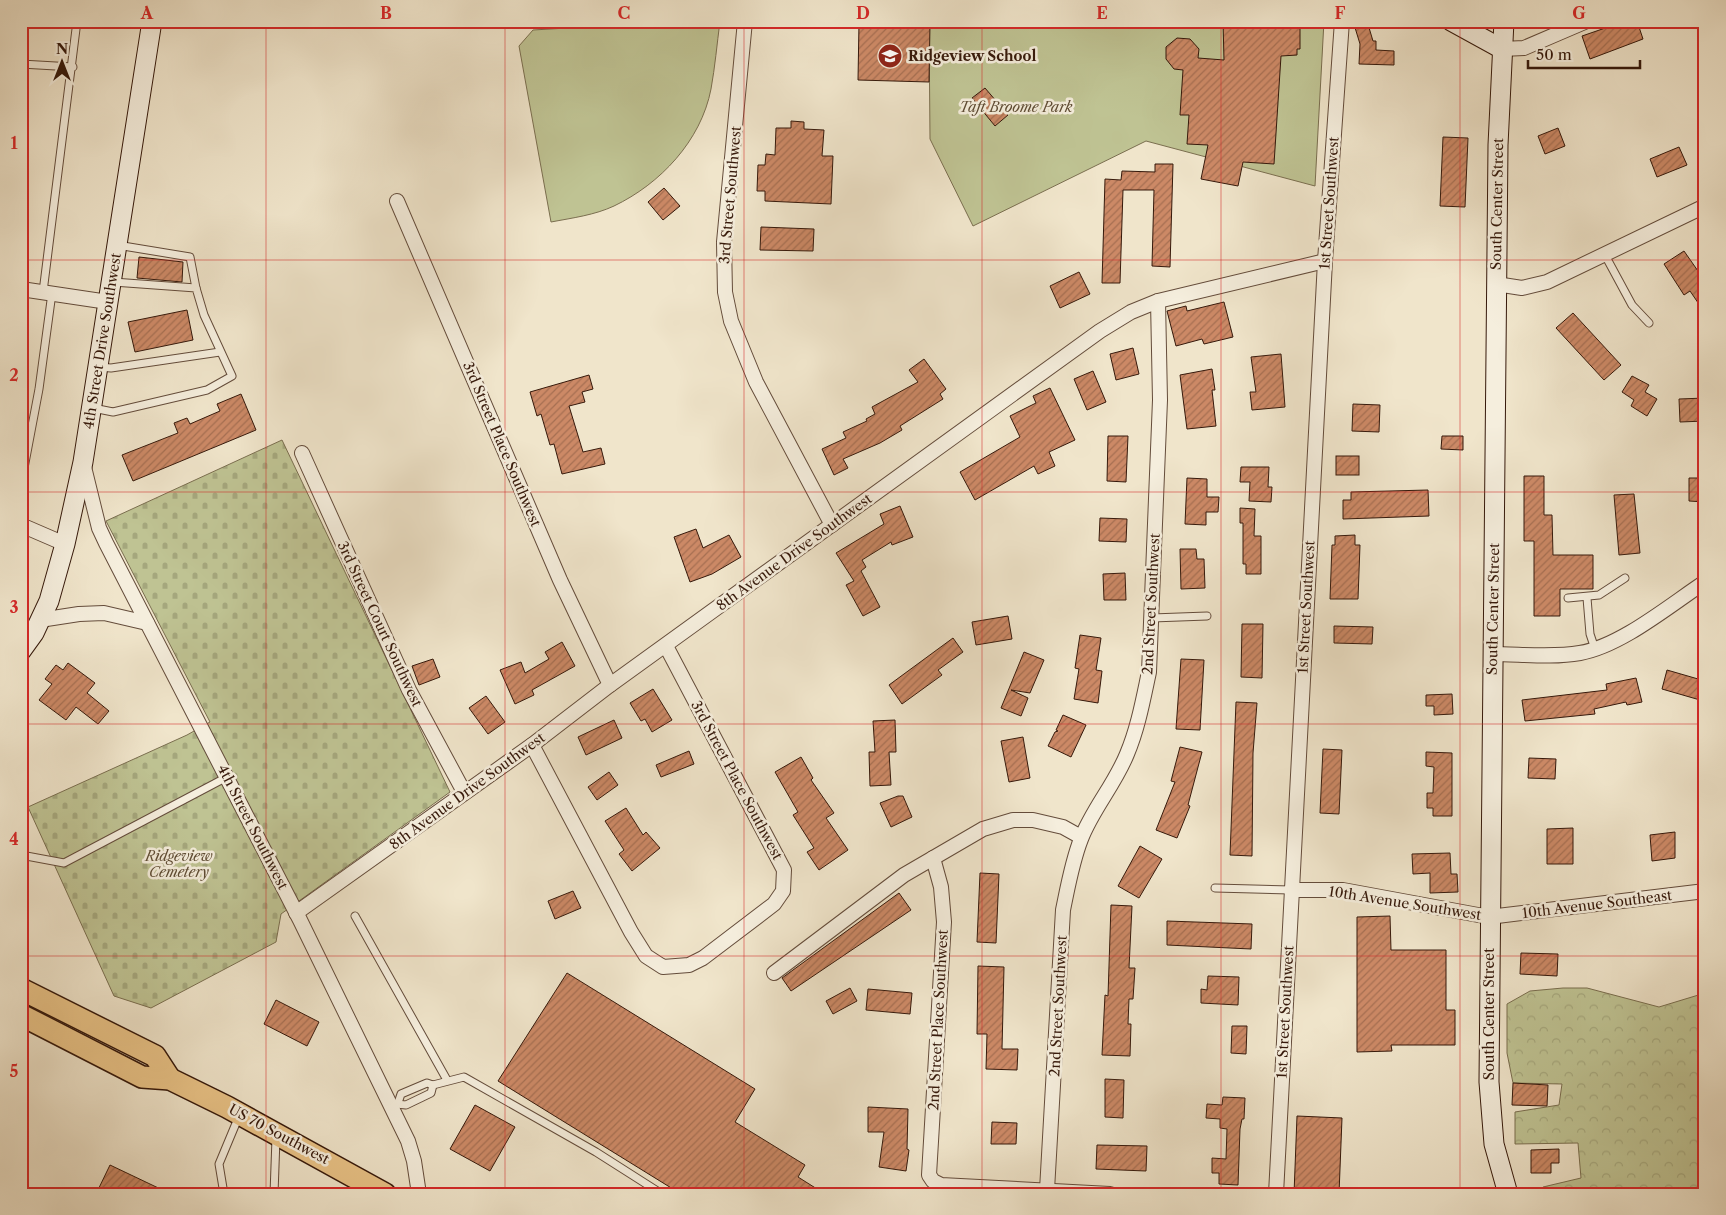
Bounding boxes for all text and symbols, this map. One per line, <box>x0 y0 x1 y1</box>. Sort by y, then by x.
text: A <box>140 3 154 23</box>
text: B <box>380 3 392 23</box>
text: C <box>618 3 630 23</box>
text: D <box>856 3 870 23</box>
text: E <box>1096 3 1108 23</box>
text: F <box>1335 3 1346 23</box>
text: G <box>1572 3 1586 23</box>
north arrow <box>38 38 88 88</box>
scale bar <box>1528 38 1641 70</box>
text: N <box>56 40 68 58</box>
school or university icon: Ridgeview School <box>877 43 903 69</box>
text: 50 m <box>1536 45 1572 64</box>
place label: Ridgeview School <box>908 47 1036 65</box>
park label: Taft Broome Park <box>959 98 1073 116</box>
street label: 3rd Street Southwest <box>715 125 745 265</box>
text: 1 <box>10 133 18 153</box>
street label: 1st Street Southwest <box>1315 136 1343 270</box>
street label: South Center Street <box>1487 138 1507 270</box>
street label: 4th Street Drive Southwest <box>79 252 125 430</box>
street label: 3rd Street Place Southwest <box>459 359 545 529</box>
text: 2 <box>9 365 19 385</box>
street label: 8th Avenue Drive Southwest <box>713 490 875 614</box>
street label: 2nd Street Southwest <box>1138 533 1164 675</box>
street label: 3rd Street Court Southwest <box>334 538 426 710</box>
street label: 1st Street Southwest <box>1294 540 1318 674</box>
street label: South Center Street <box>1483 543 1503 675</box>
text: 3 <box>9 597 19 617</box>
street label: 3rd Street Place Southwest <box>687 697 787 863</box>
street label: 8th Avenue Drive Southwest <box>386 729 548 853</box>
street label: 4th Street Southwest <box>214 761 292 893</box>
text: 4 <box>9 829 19 849</box>
park label: Ridgeview Cemetery <box>144 847 213 881</box>
street label: 10th Avenue Southwest <box>1327 882 1483 924</box>
street label: 10th Avenue Southeast <box>1521 886 1673 922</box>
street label: 2nd Street Place Southwest <box>924 929 952 1111</box>
street label: 2nd Street Southwest <box>1045 935 1071 1077</box>
street label: 1st Street Southwest <box>1273 945 1297 1079</box>
street label: South Center Street <box>1480 948 1498 1080</box>
text: 5 <box>10 1061 19 1081</box>
street label: US 70 Southwest <box>226 1100 332 1168</box>

